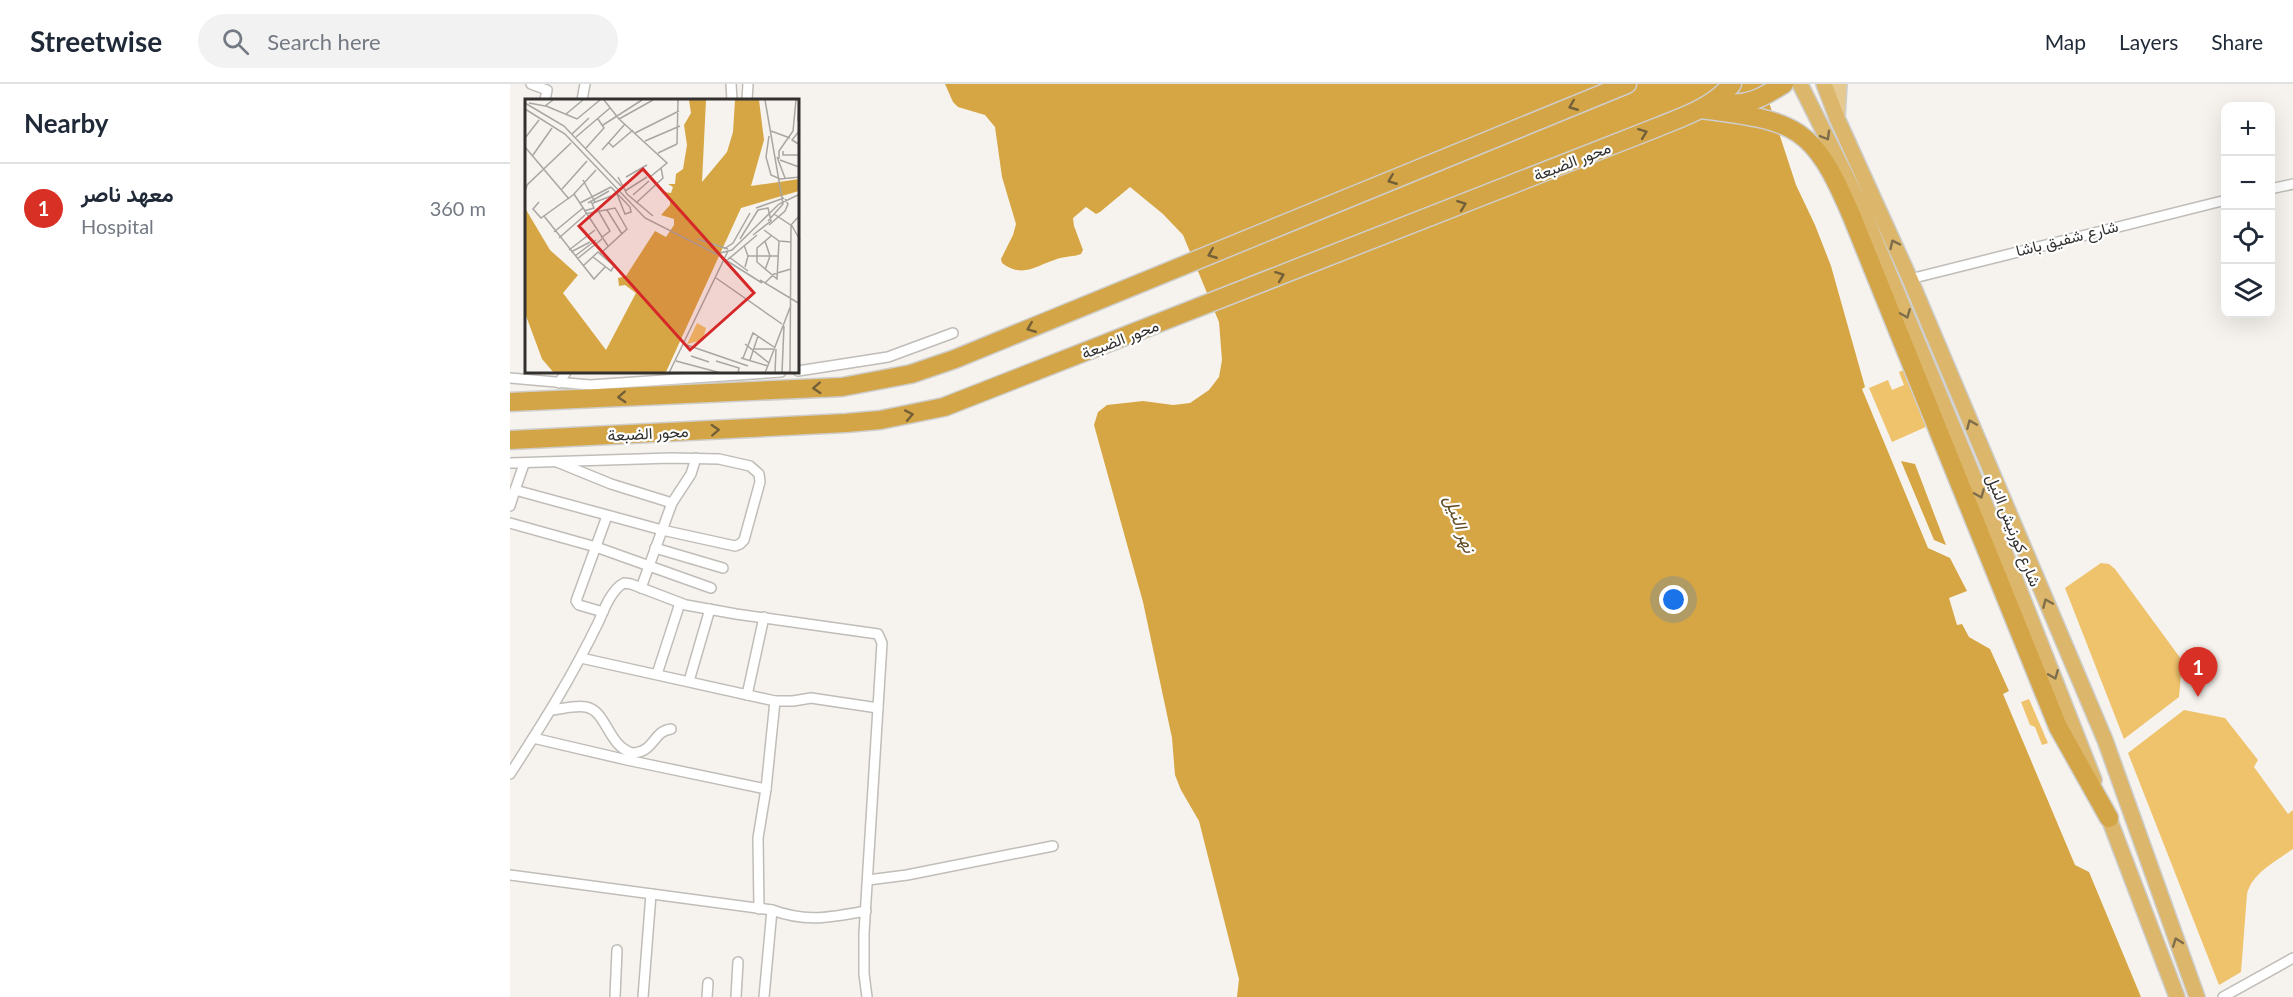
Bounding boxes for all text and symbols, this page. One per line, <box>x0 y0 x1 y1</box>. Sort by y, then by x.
search box <box>198 14 618 68</box>
text: Streetwise <box>30 24 162 58</box>
icon: search <box>219 25 252 58</box>
text: Search here <box>267 28 381 55</box>
text: Map <box>2045 29 2086 54</box>
text: Layers <box>2119 29 2178 54</box>
text: Share <box>2211 29 2263 54</box>
inset map <box>525 99 800 374</box>
one-way arrow <box>1568 99 1579 111</box>
map controls <box>2221 102 2275 318</box>
button: + <box>2221 102 2275 156</box>
text: Nearby <box>24 107 109 139</box>
one-way arrow <box>1638 128 1648 141</box>
one-way arrow <box>1819 130 1830 140</box>
street label: محور الضبعة <box>1531 137 1614 186</box>
button: − <box>2221 156 2275 210</box>
one-way arrow <box>1388 173 1399 185</box>
text: معهد ناصر <box>81 180 174 207</box>
text: 1 <box>38 196 49 220</box>
text: 360 m <box>430 196 486 220</box>
one-way arrow <box>1456 199 1467 212</box>
button: locate <box>2221 210 2275 264</box>
text: Hospital <box>81 214 154 238</box>
street label: شارع شفيق باشا <box>2014 216 2121 262</box>
one-way arrow <box>1890 240 1902 251</box>
one-way arrow <box>1207 247 1218 259</box>
button: layers <box>2221 264 2275 318</box>
one-way arrow <box>1274 271 1285 283</box>
one-way arrow <box>1899 308 1911 319</box>
street label: محور الضبعة <box>1079 315 1162 364</box>
one-way arrow <box>1027 321 1038 333</box>
one-way arrow <box>813 381 822 394</box>
one-way arrow <box>618 390 627 403</box>
one-way arrow <box>904 409 914 422</box>
one-way arrow <box>1966 419 1978 430</box>
street label: محور الضبعة <box>607 421 689 446</box>
one-way arrow <box>711 423 720 436</box>
street label: شارع كورنيش النيل <box>1980 471 2046 590</box>
one-way arrow <box>1973 488 1985 499</box>
water label: نهر النيل <box>1439 492 1482 557</box>
your location <box>1659 585 1688 614</box>
one-way arrow <box>2042 598 2054 609</box>
pin: 1 <box>2178 648 2218 697</box>
one-way arrow <box>2047 668 2059 679</box>
one-way arrow <box>2171 937 2184 948</box>

